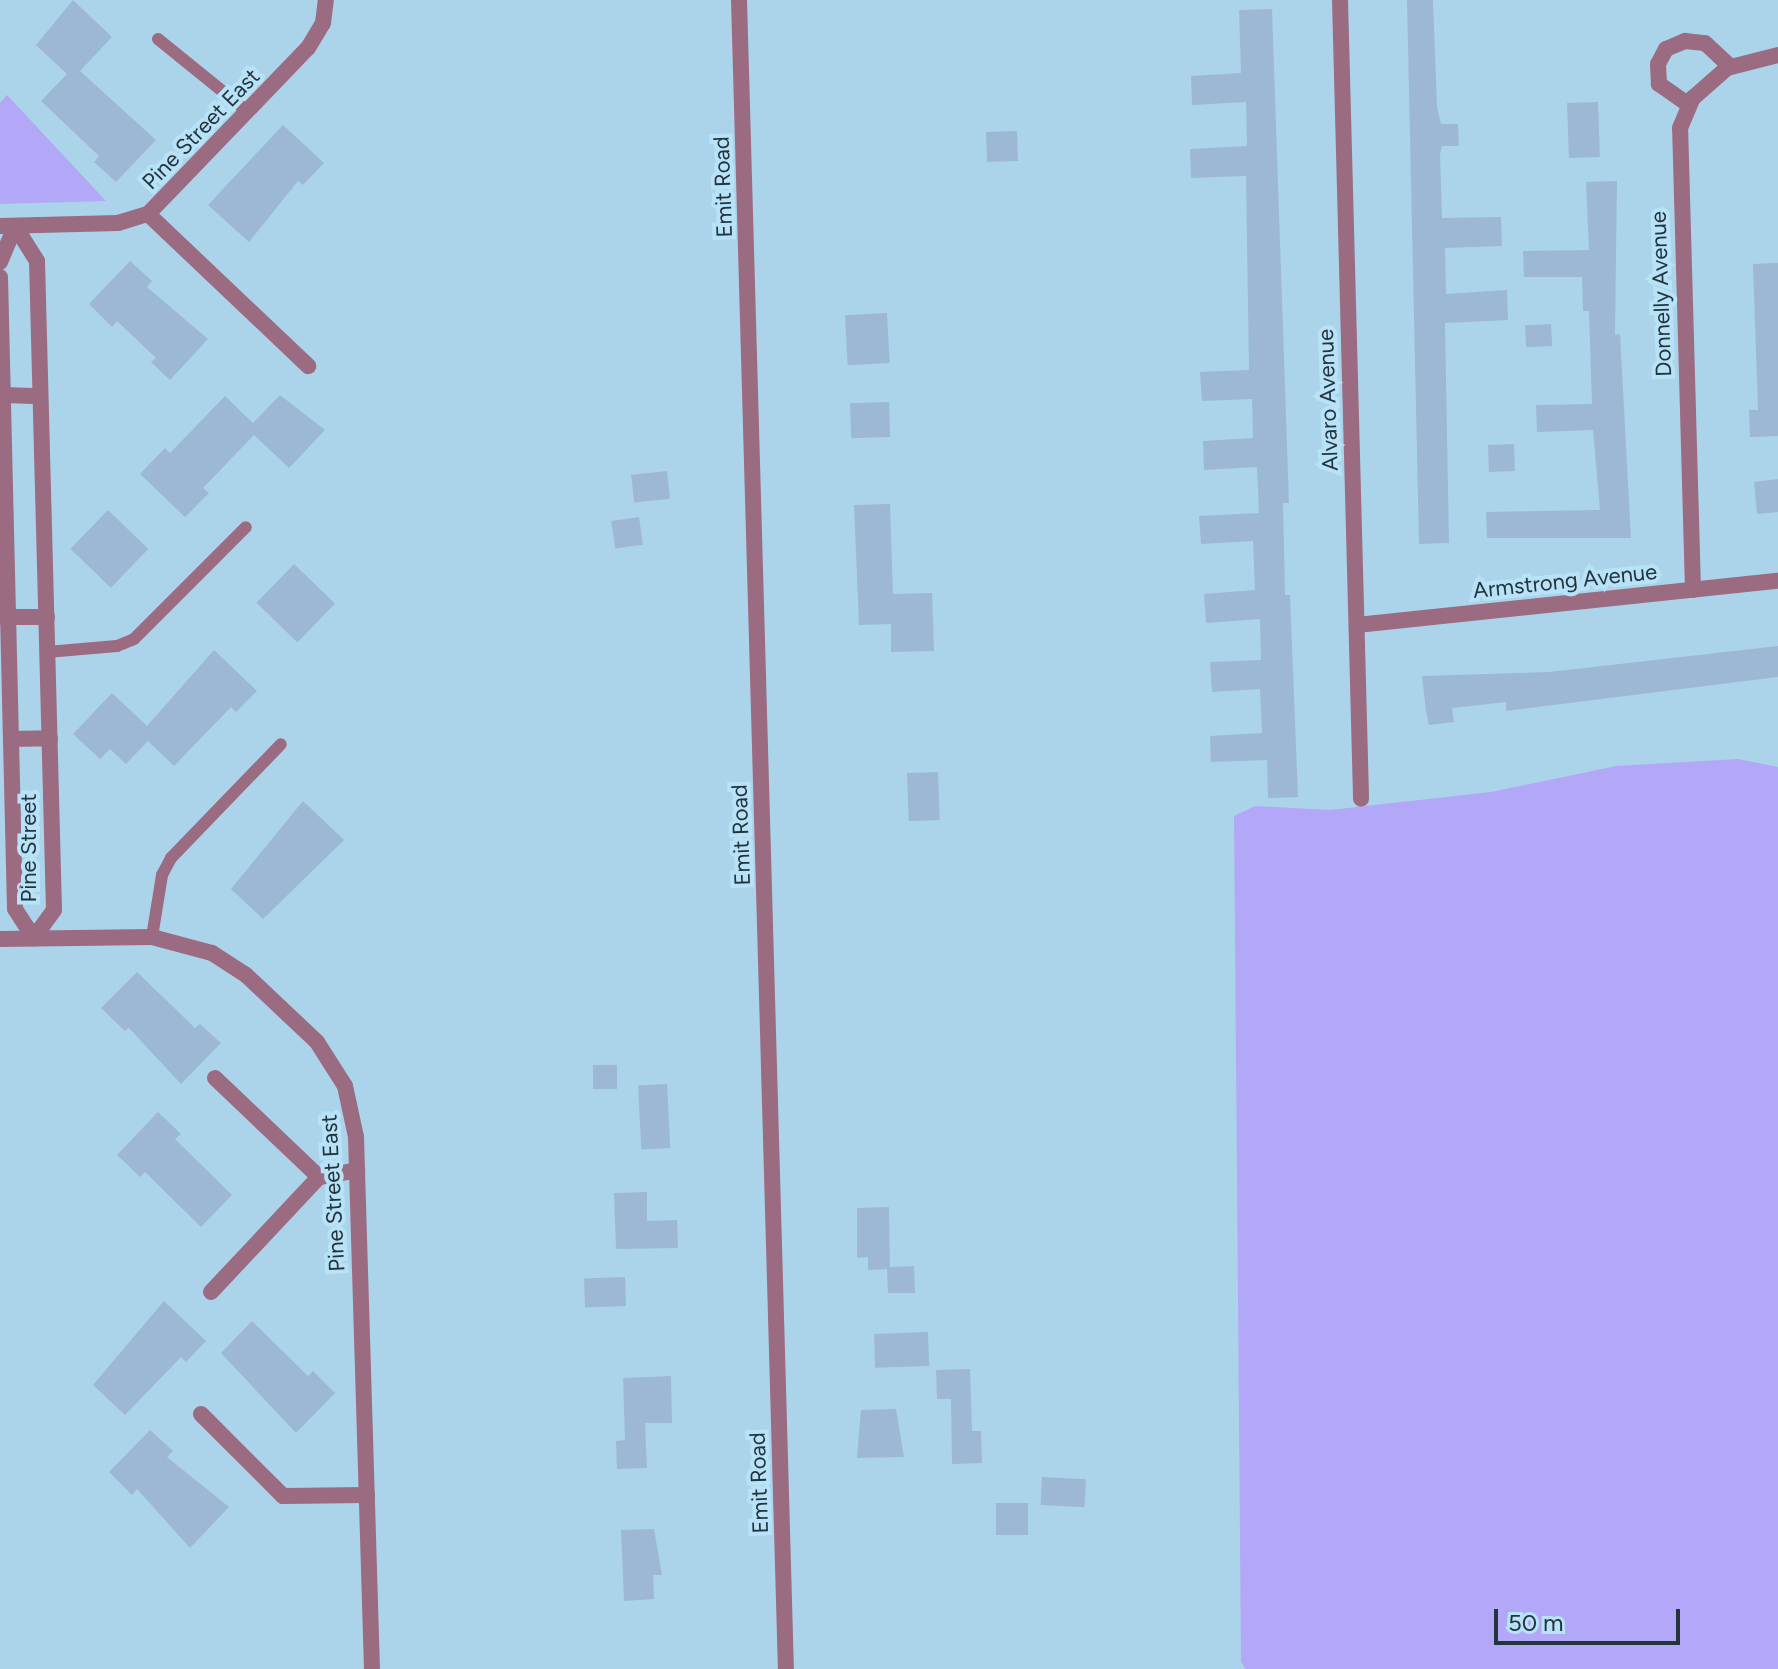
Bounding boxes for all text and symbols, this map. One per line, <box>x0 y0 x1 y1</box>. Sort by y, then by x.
street label: Pine Street East <box>137 63 265 195</box>
street label: Emit Road <box>708 136 738 238</box>
street label: Donnelly Avenue <box>1645 211 1677 377</box>
street label: Alvaro Avenue <box>1312 329 1344 471</box>
street label: Armstrong Avenue <box>1472 558 1658 604</box>
street label: Emit Road <box>726 784 756 886</box>
street label: Pine Street <box>16 793 42 903</box>
street label: Pine Street East <box>316 1114 350 1272</box>
street label: Emit Road <box>744 1432 774 1534</box>
scale bar <box>1498 1593 1684 1643</box>
text: 50 m <box>1508 1608 1564 1637</box>

